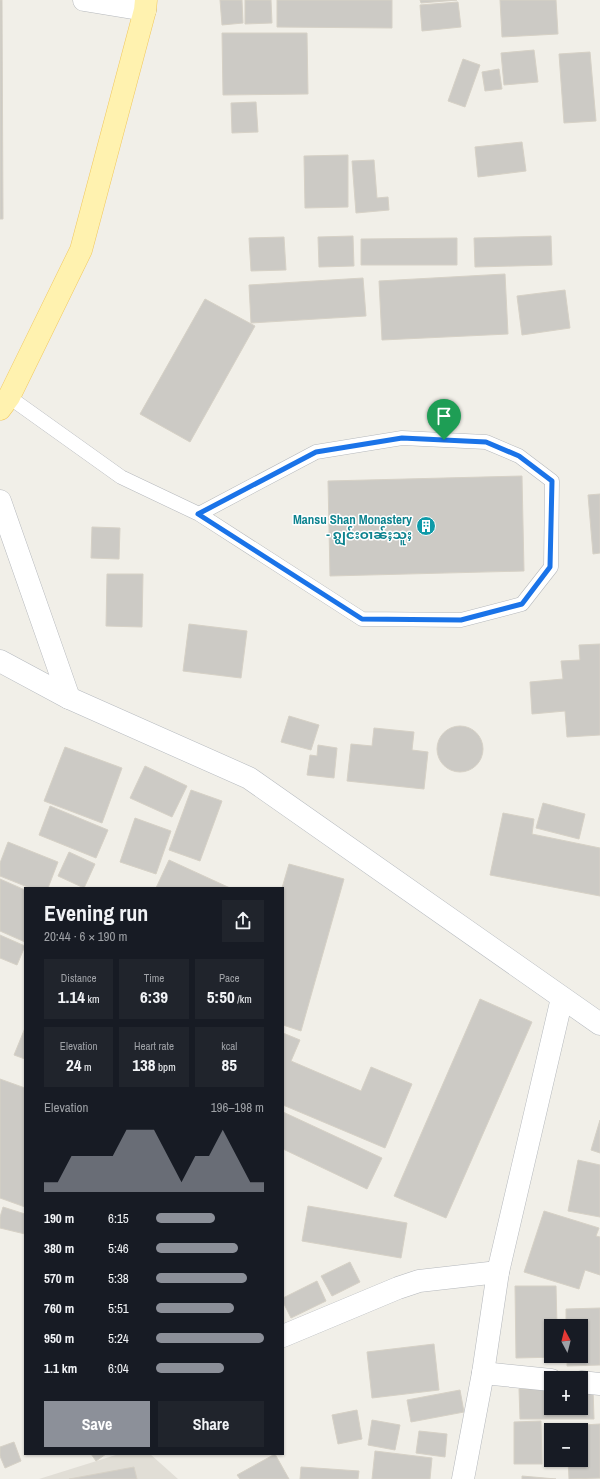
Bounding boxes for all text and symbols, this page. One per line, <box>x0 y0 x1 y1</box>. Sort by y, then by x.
pin <box>427 399 461 440</box>
icon: arrive <box>433 405 455 427</box>
place label: Mansu Shan Monastery - ၵျွင်းဝၢၼ်ႈသူႈ <box>293 511 412 546</box>
building icon: Mansu Shan Monastery - ၵျွင်းဝၢၼ်ႈသူႈ <box>415 515 437 537</box>
text: Evening run <box>44 898 148 928</box>
button: share <box>222 900 264 942</box>
text: 20:44 · 6 × 190 m <box>44 928 127 945</box>
text: Distance <box>61 971 96 985</box>
text: Time <box>144 971 164 985</box>
text: Pace <box>219 971 240 985</box>
text: 1.14 <box>58 985 85 1008</box>
text: 6:39 <box>140 985 168 1008</box>
text: 5:50 <box>207 985 235 1008</box>
text: km <box>85 992 100 1006</box>
text: /km <box>235 992 252 1006</box>
text: Elevation <box>60 1039 97 1053</box>
text: Heart rate <box>134 1039 174 1053</box>
text: kcal <box>221 1039 237 1053</box>
text: 24 <box>66 1053 81 1076</box>
text: 138 <box>132 1053 156 1076</box>
text: 85 <box>222 1053 237 1076</box>
text: m <box>81 1060 91 1074</box>
text: bpm <box>156 1060 176 1074</box>
text: Elevation <box>44 1099 88 1116</box>
text: 196–198 m <box>211 1099 264 1116</box>
text: 190 m <box>44 1210 74 1227</box>
text: 6:15 <box>108 1210 129 1227</box>
text: 380 m <box>44 1240 74 1257</box>
text: 5:46 <box>108 1240 129 1257</box>
text: 570 m <box>44 1270 74 1287</box>
text: 5:38 <box>108 1270 129 1287</box>
text: 760 m <box>44 1300 74 1317</box>
text: 5:51 <box>108 1300 129 1317</box>
north arrow <box>544 1319 588 1363</box>
map controls <box>544 1319 588 1467</box>
text: 950 m <box>44 1330 74 1347</box>
text: 5:24 <box>108 1330 129 1347</box>
text: 1.1 km <box>44 1360 77 1377</box>
text: 6:04 <box>108 1360 129 1377</box>
button: + <box>544 1371 588 1415</box>
button: Save <box>44 1401 150 1447</box>
button: Share <box>158 1401 264 1447</box>
button: − <box>544 1423 588 1467</box>

